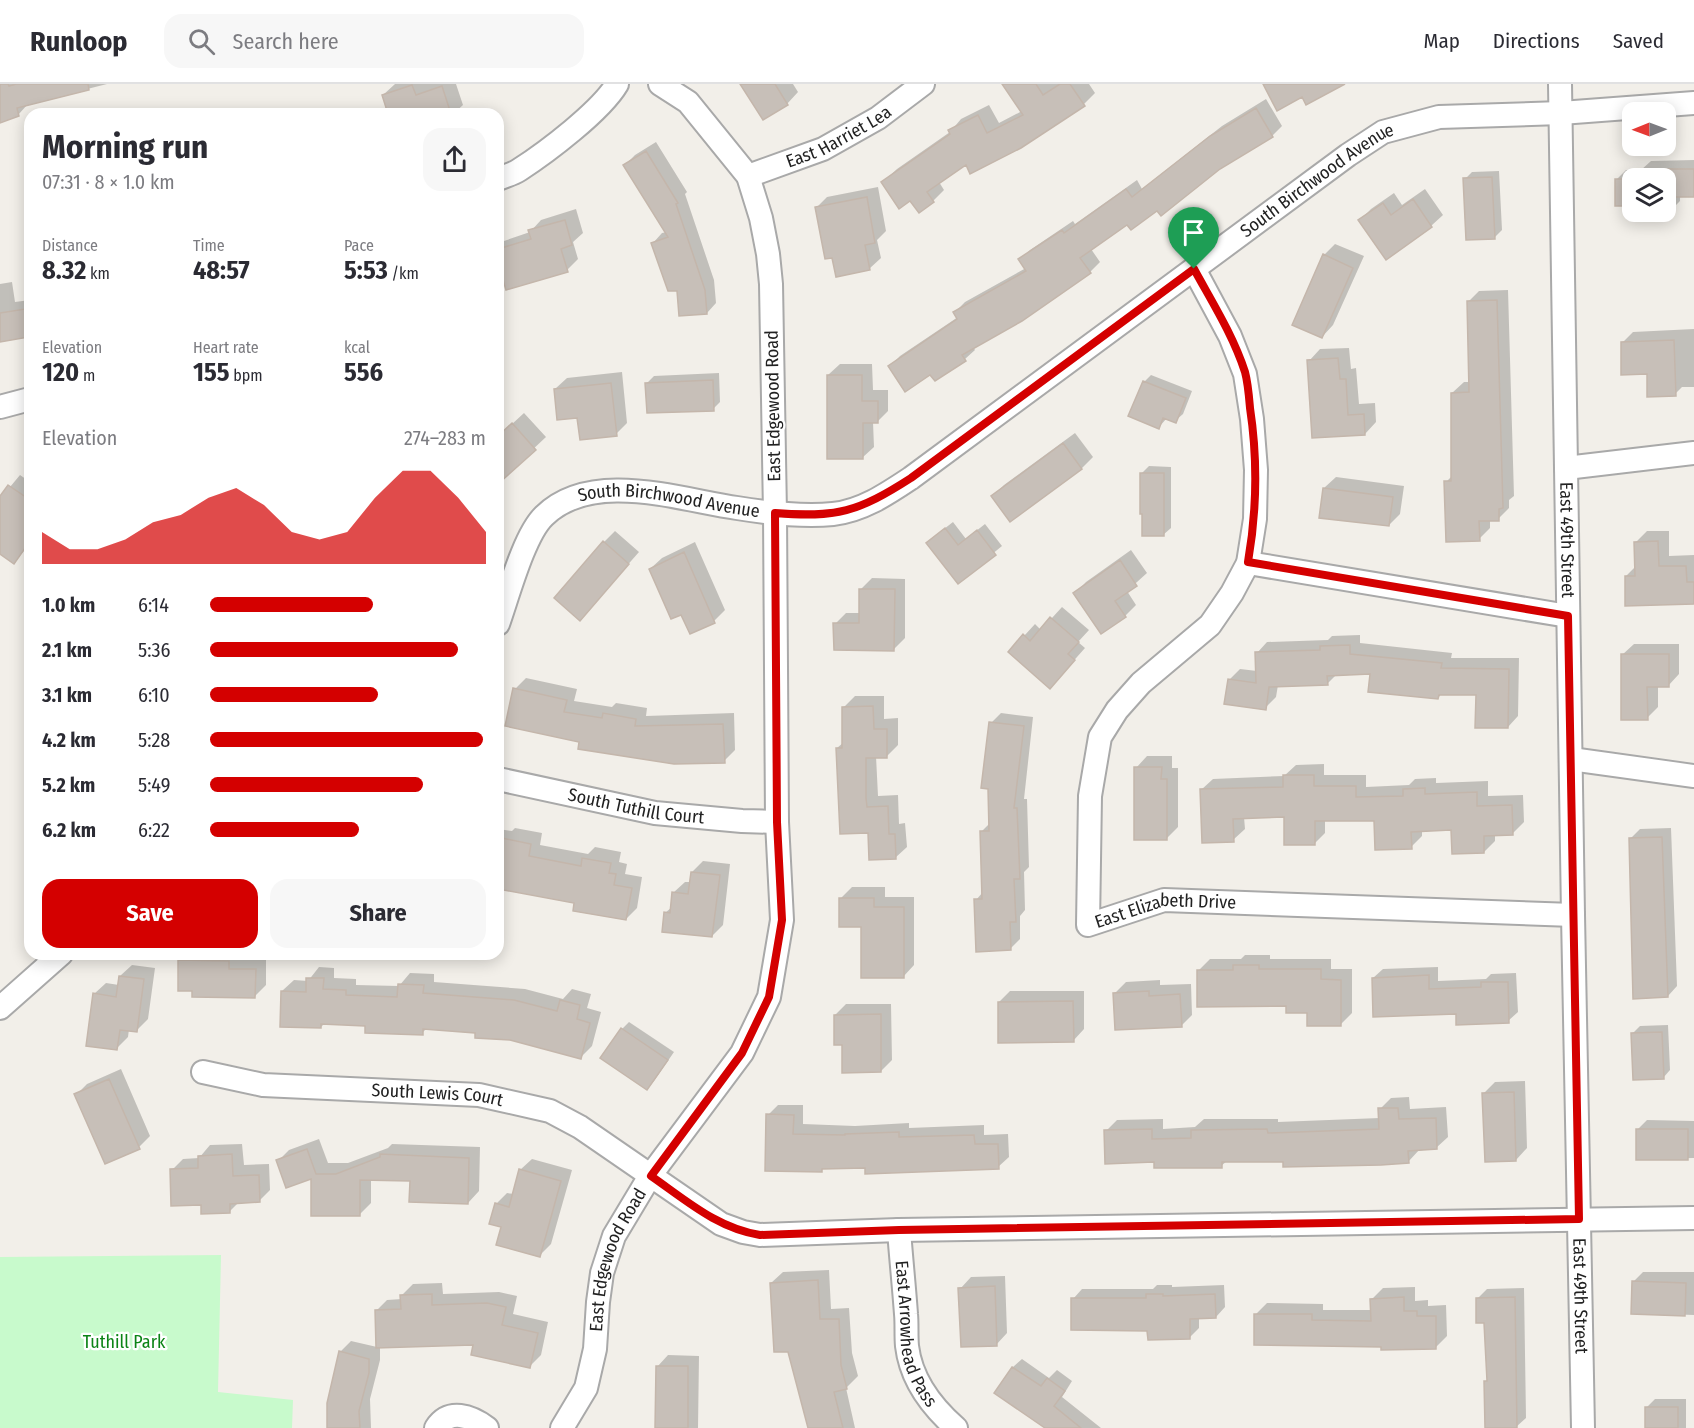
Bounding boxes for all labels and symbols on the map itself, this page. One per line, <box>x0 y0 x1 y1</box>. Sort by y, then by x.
street label: East Harriet Lea <box>783 101 896 172</box>
north arrow <box>1622 102 1676 156</box>
street label: South Birchwood Avenue <box>1236 119 1396 242</box>
pin <box>1168 207 1219 269</box>
street label: East Edgewood Road <box>761 330 785 482</box>
street label: South Birchwood Avenue <box>575 480 761 522</box>
street label: East 49th Street <box>1555 482 1579 598</box>
street label: South Tuthill Court <box>566 783 705 828</box>
street label: East Elizabeth Drive <box>1092 889 1237 933</box>
street label: South Lewis Court <box>371 1079 505 1111</box>
street label: East Edgewood Road <box>585 1184 651 1332</box>
street label: East 49th Street <box>1568 1238 1593 1354</box>
street label: East Arrowhead Pass <box>891 1259 942 1412</box>
park label: Tuthill Park <box>83 1331 166 1353</box>

